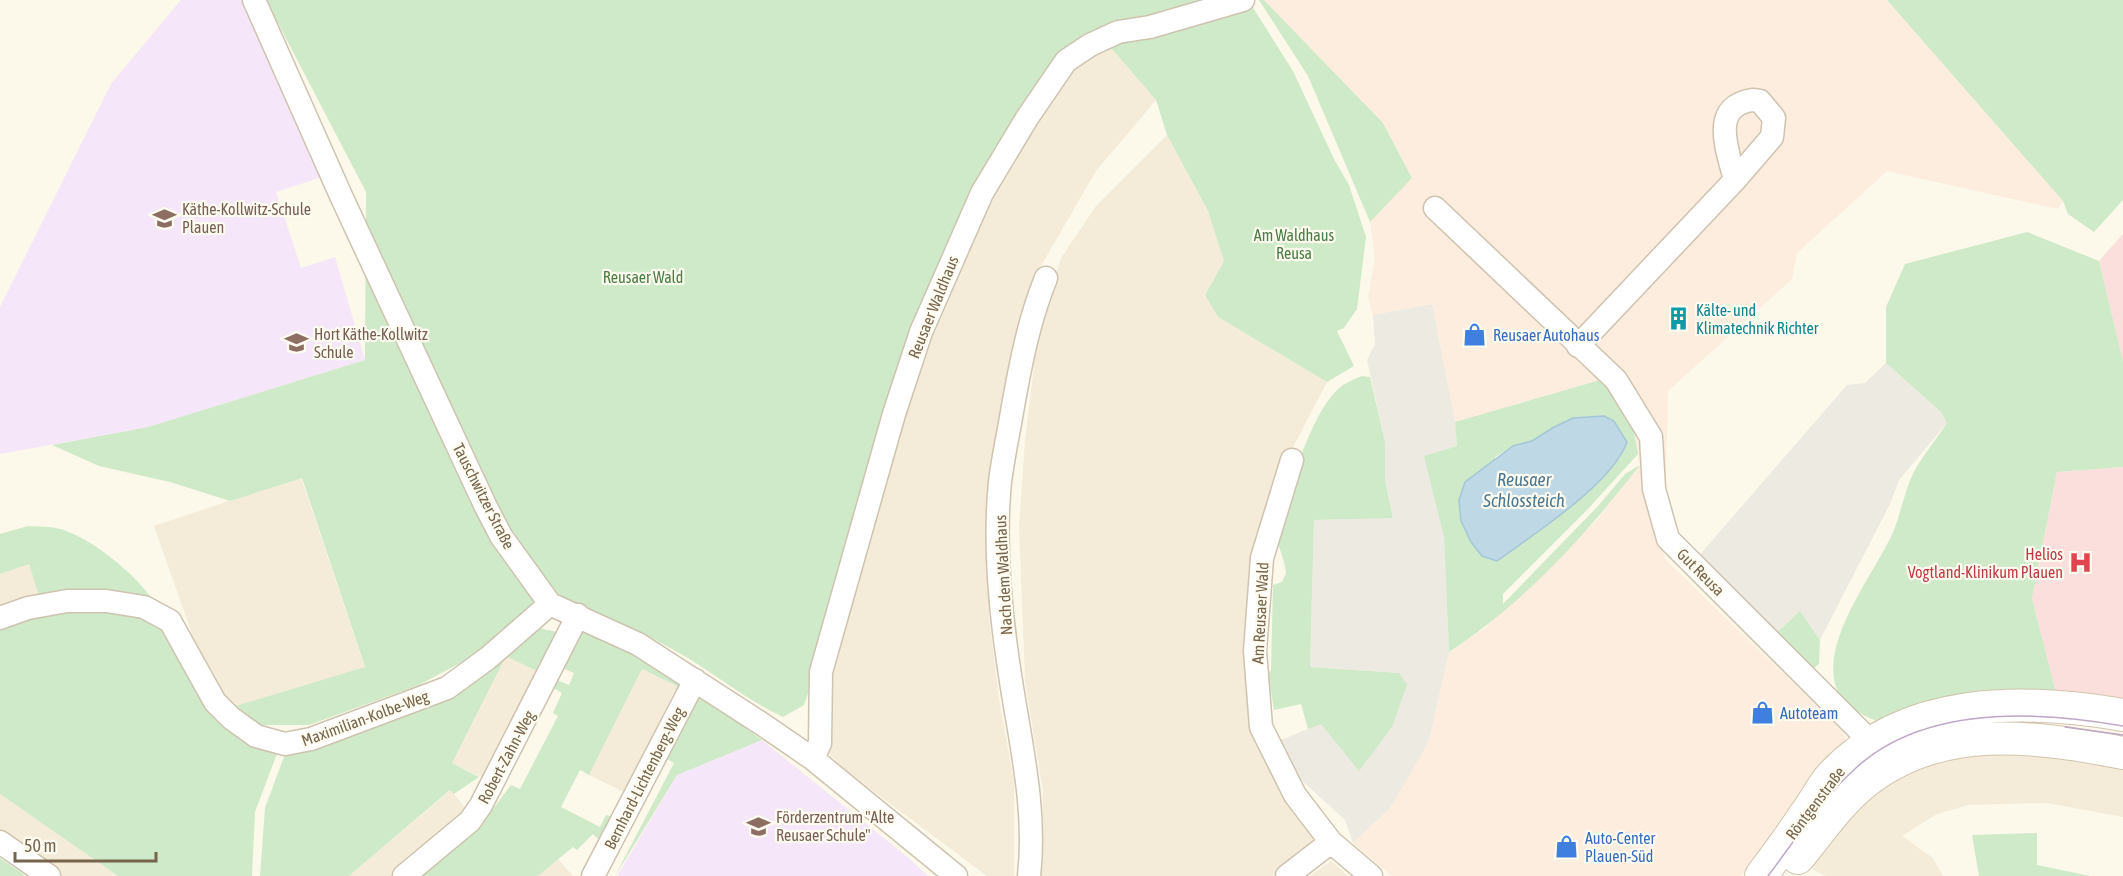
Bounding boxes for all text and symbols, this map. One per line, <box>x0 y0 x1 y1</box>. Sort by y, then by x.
place label: Käthe-Kollwitz-Schule Plauen <box>182 200 311 236</box>
school or university icon: Käthe-Kollwitz-Schule Plauen <box>151 205 177 231</box>
park label: Am Waldhaus Reusa <box>1254 226 1335 262</box>
street label: Reusaer Waldhaus <box>904 253 962 361</box>
park label: Reusaer Wald <box>603 268 683 286</box>
place label: Kälte- und Klimatechnik Richter <box>1696 301 1819 337</box>
building icon: Kälte- und Klimatechnik Richter <box>1665 306 1691 332</box>
shop icon: Reusaer Autohaus <box>1462 322 1488 348</box>
place label: Hort Käthe-Kollwitz Schule <box>314 325 428 361</box>
place label: Reusaer Autohaus <box>1493 326 1600 344</box>
school or university icon: Hort Käthe-Kollwitz Schule <box>283 330 309 356</box>
street label: Tauschwitzer Straße <box>450 440 518 552</box>
water label: Reusaer Schlossteich <box>1482 469 1565 511</box>
street label: Nach dem Waldhaus <box>991 514 1015 635</box>
street label: Gut Reusa <box>1674 545 1728 599</box>
place label: Helios Vogtland-Klinikum Plauen <box>1908 545 2063 582</box>
hospital icon: Helios Vogtland-Klinikum Plauen <box>2068 550 2094 576</box>
street label: Am Reusaer Wald <box>1248 562 1272 664</box>
street label: Maximilian-Kolbe-Weg <box>299 687 431 750</box>
shop icon: Autoteam <box>1749 700 1775 726</box>
street label: Bernhard-Lichtenberg-Weg <box>600 704 689 853</box>
place label: Autoteam <box>1780 704 1838 722</box>
street label: Robert-Zahn-Weg <box>474 707 539 807</box>
street label: Röntgenstraße <box>1782 763 1849 844</box>
place label: Förderzentrum "Alte Reusaer Schule" <box>776 808 894 844</box>
school or university icon: Förderzentrum "Alte Reusaer Schule" <box>745 813 771 839</box>
scale bar <box>15 825 156 863</box>
place label: Auto-Center Plauen-Süd <box>1585 829 1655 865</box>
shop icon: Auto-Center Plauen-Süd <box>1554 834 1580 860</box>
text: 50 m <box>24 835 56 856</box>

